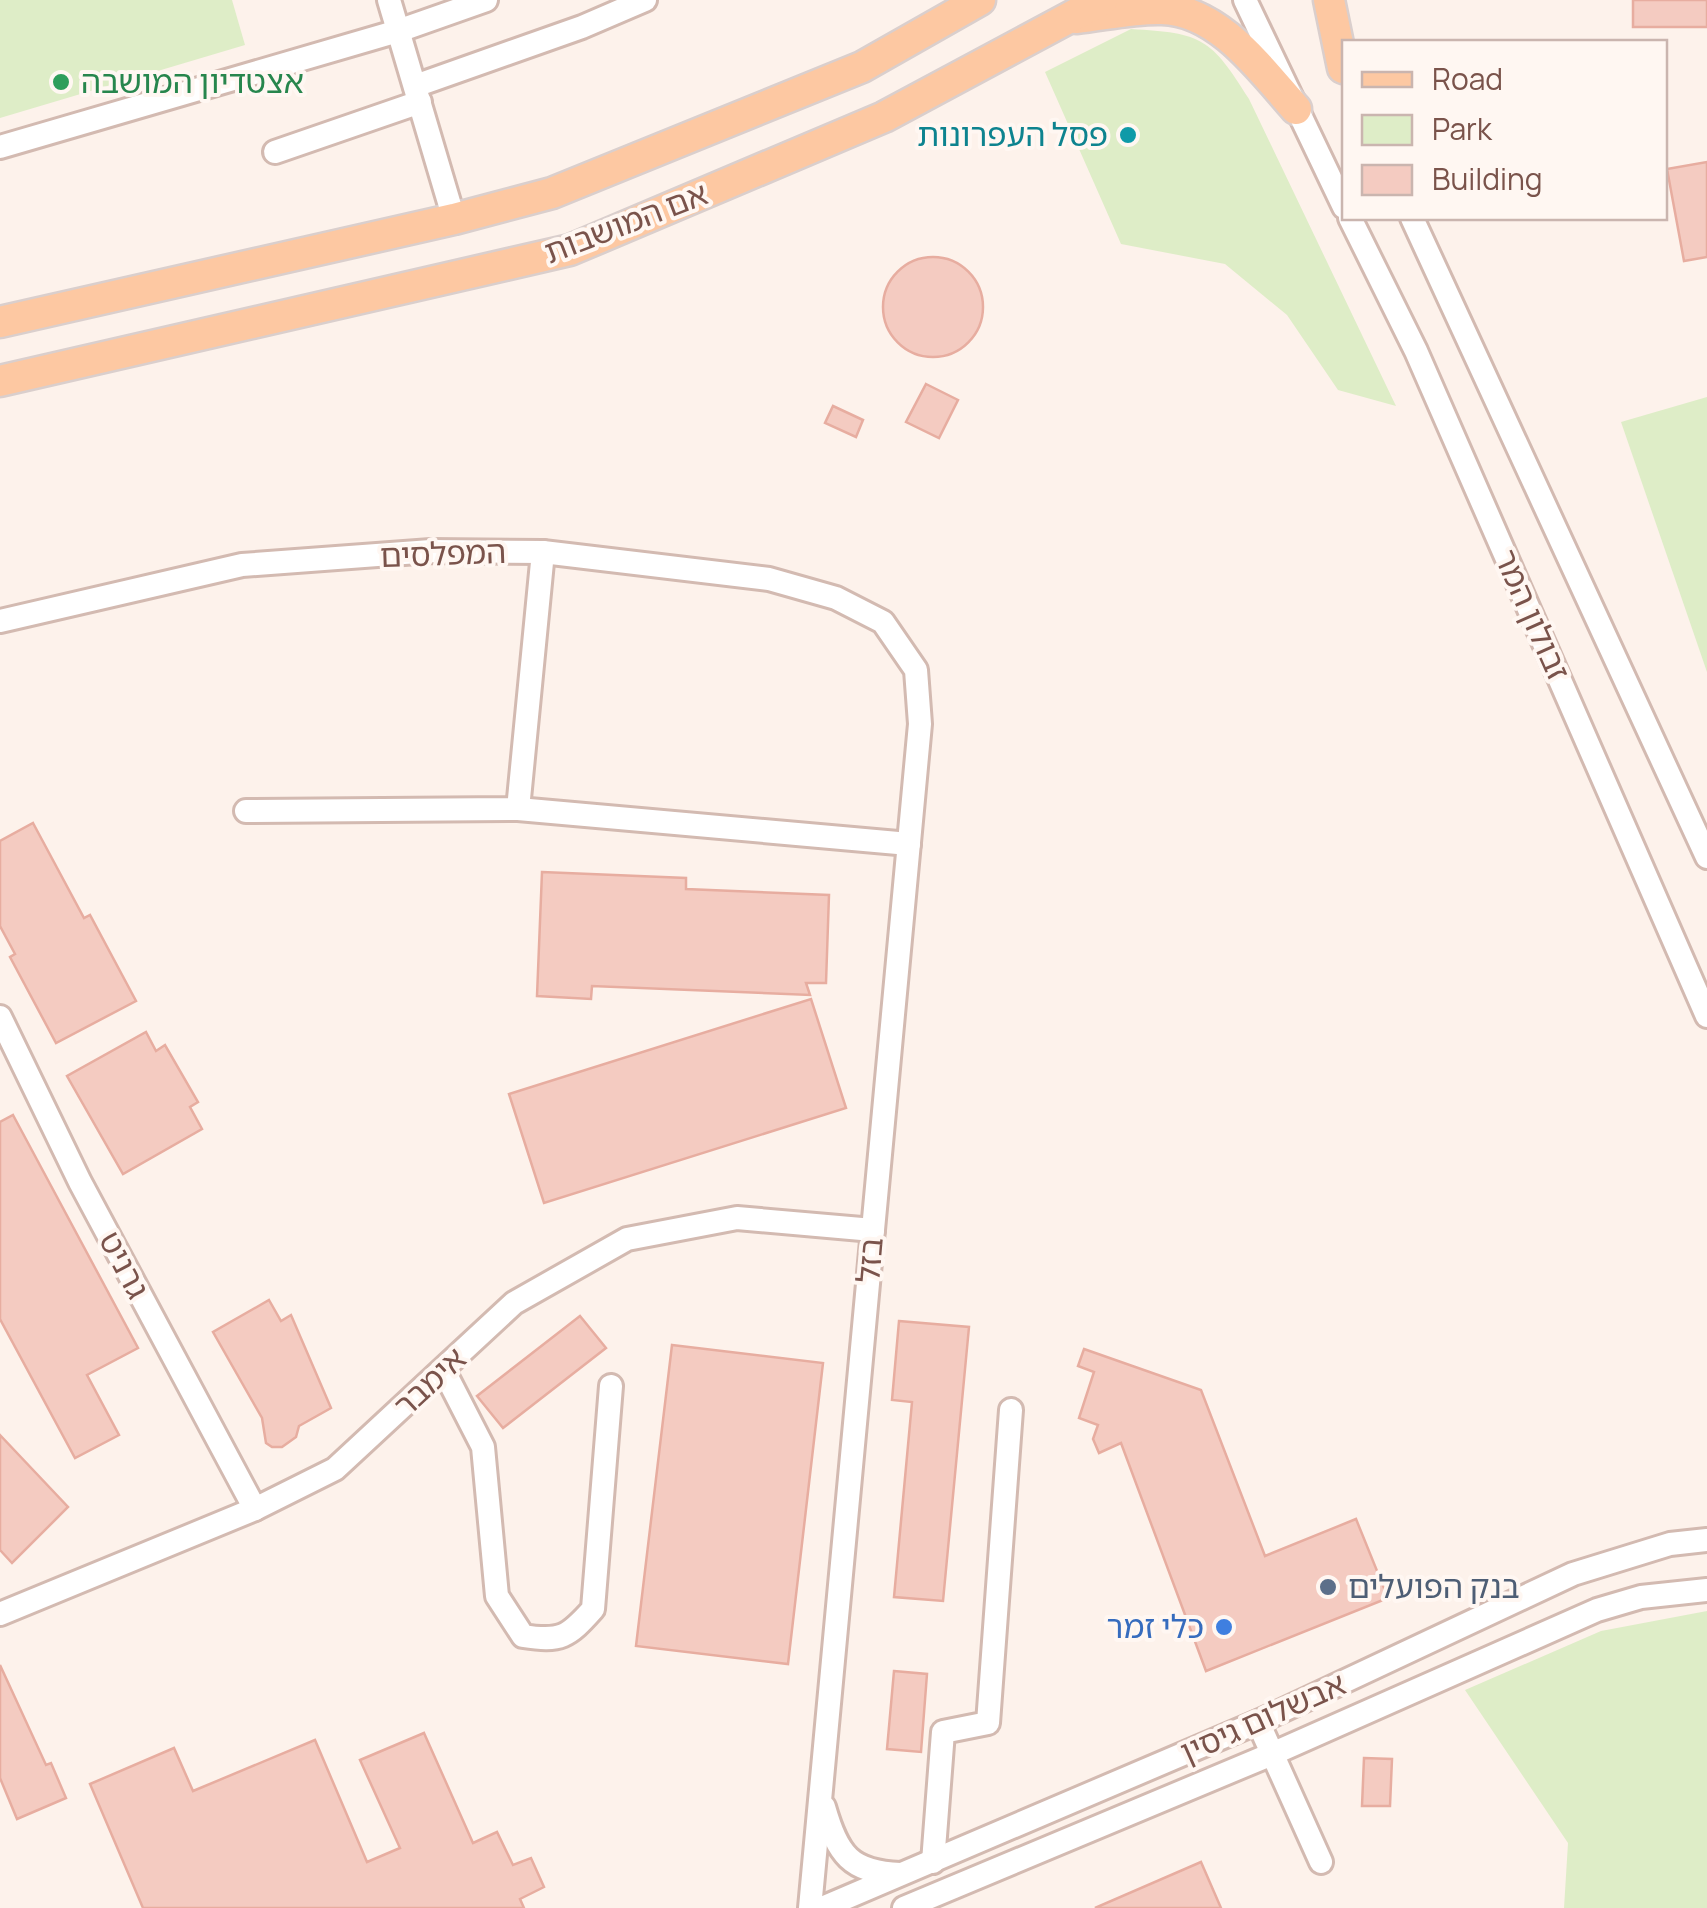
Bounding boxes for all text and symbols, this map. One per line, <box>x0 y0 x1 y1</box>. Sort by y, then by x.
legend <box>1342 40 1667 220</box>
text: Road <box>1432 58 1503 99</box>
place label: אצטדיון המושבה <box>81 59 304 103</box>
marker: אצטדיון המושבה <box>50 71 72 93</box>
text: Park <box>1432 108 1493 149</box>
place label: פסל העפרונות <box>917 112 1108 156</box>
marker: פסל העפרונות <box>1117 124 1139 146</box>
text: Building <box>1432 158 1543 199</box>
street label: אם המושבות <box>538 171 714 273</box>
street label: המפלסים <box>379 529 507 577</box>
street label: זבולון המר <box>1485 542 1581 687</box>
street label: גרניט <box>89 1223 161 1306</box>
street label: בזל <box>845 1235 893 1285</box>
street label: אימבר <box>384 1336 475 1426</box>
place label: בנק הפועלים <box>1348 1564 1520 1608</box>
marker: בנק הפועלים <box>1317 1576 1339 1598</box>
place label: כלי זמר <box>1107 1604 1204 1648</box>
marker: כלי זמר <box>1213 1616 1235 1638</box>
street label: אבשלום גיסין <box>1173 1661 1352 1773</box>

